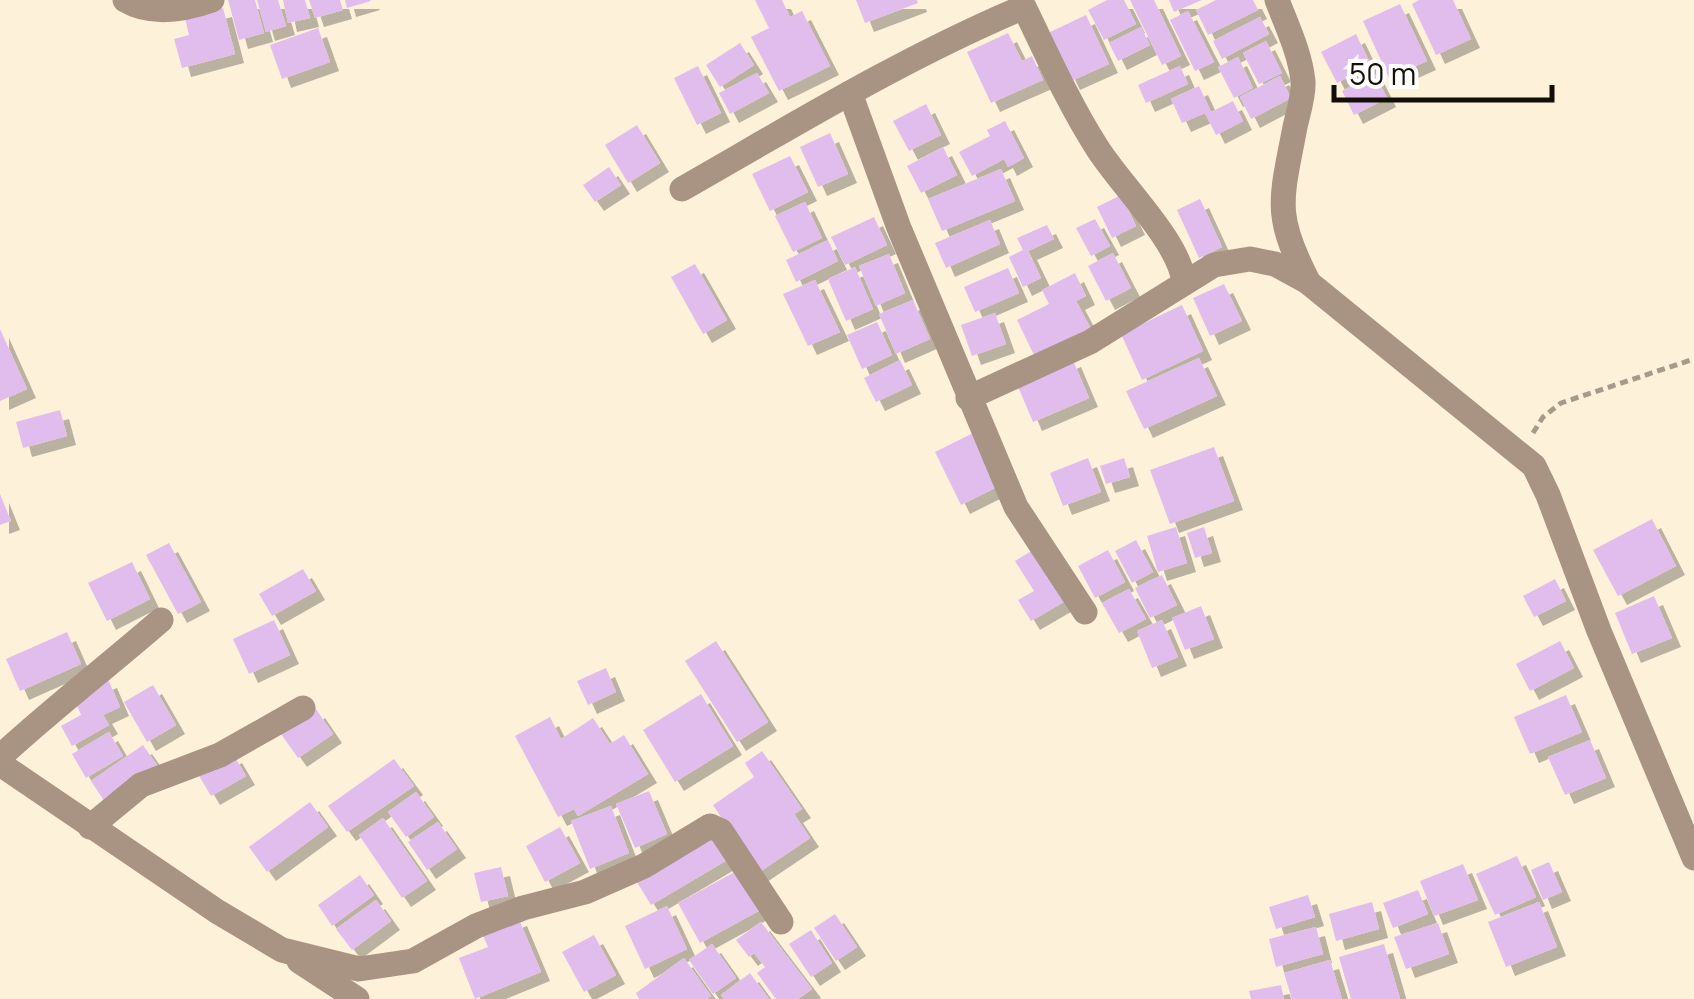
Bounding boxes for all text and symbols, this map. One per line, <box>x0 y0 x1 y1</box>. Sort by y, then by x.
scale bar <box>1334 40 1552 102</box>
text: 50 m <box>1349 53 1416 94</box>

